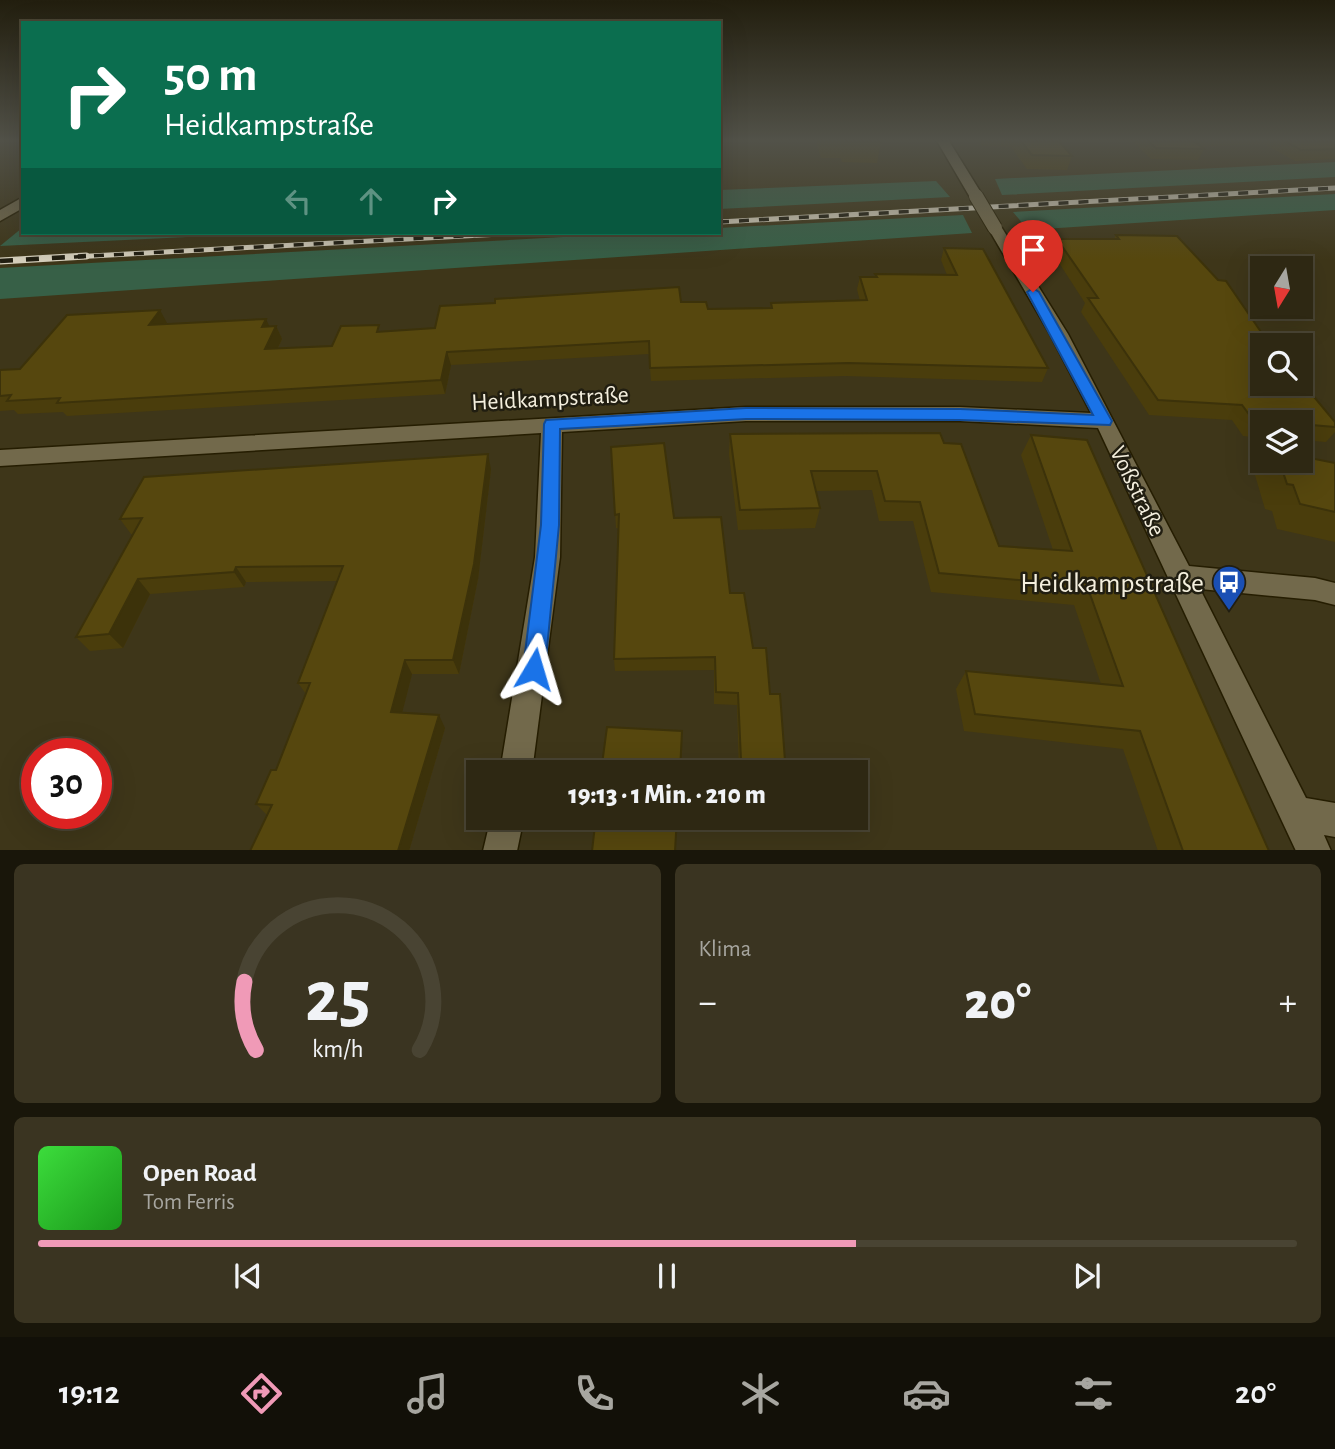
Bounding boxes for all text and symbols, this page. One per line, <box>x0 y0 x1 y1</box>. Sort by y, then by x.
icon: right <box>49 49 140 140</box>
text: 50 m <box>164 51 258 100</box>
text: Heidkampstraße <box>164 109 374 141</box>
icon: left <box>279 182 317 220</box>
icon: ahead <box>352 182 390 220</box>
icon: right <box>425 182 463 220</box>
pin <box>1003 220 1063 292</box>
icon: arrive <box>1014 231 1052 269</box>
north arrow <box>1250 256 1312 318</box>
map controls <box>1250 256 1313 473</box>
button: search <box>1250 333 1313 396</box>
street label: Heidkampstraße <box>471 383 629 415</box>
button: layers <box>1250 410 1313 473</box>
street label: Voßstraße <box>1105 443 1169 540</box>
bus stop icon: Heidkampstraße <box>1210 563 1248 612</box>
place label: Heidkampstraße <box>1020 570 1204 598</box>
position arrow <box>497 632 571 706</box>
speed limit sign: 30 <box>21 738 112 829</box>
text: 19:13 · 1 Min. · 210 m <box>568 782 766 808</box>
text: Klima <box>699 938 751 961</box>
text: 25 <box>304 962 370 1035</box>
text: 20° <box>964 976 1031 1028</box>
text: − <box>699 984 717 1022</box>
text: + <box>1279 984 1297 1022</box>
text: km/h <box>311 1036 363 1061</box>
text: Open Road <box>143 1160 257 1186</box>
text: Tom Ferris <box>143 1191 235 1214</box>
icon: previous <box>229 1257 267 1295</box>
icon: pause <box>648 1257 686 1295</box>
icon: next <box>1068 1257 1106 1295</box>
icon: directions <box>237 1369 286 1418</box>
icon: music <box>403 1369 452 1418</box>
icon: phone <box>570 1369 619 1418</box>
icon: climate <box>736 1369 785 1418</box>
icon: car <box>902 1369 951 1418</box>
icon: filters <box>1069 1369 1118 1418</box>
text: 19:12 <box>59 1377 120 1409</box>
text: 20° <box>1235 1377 1276 1409</box>

